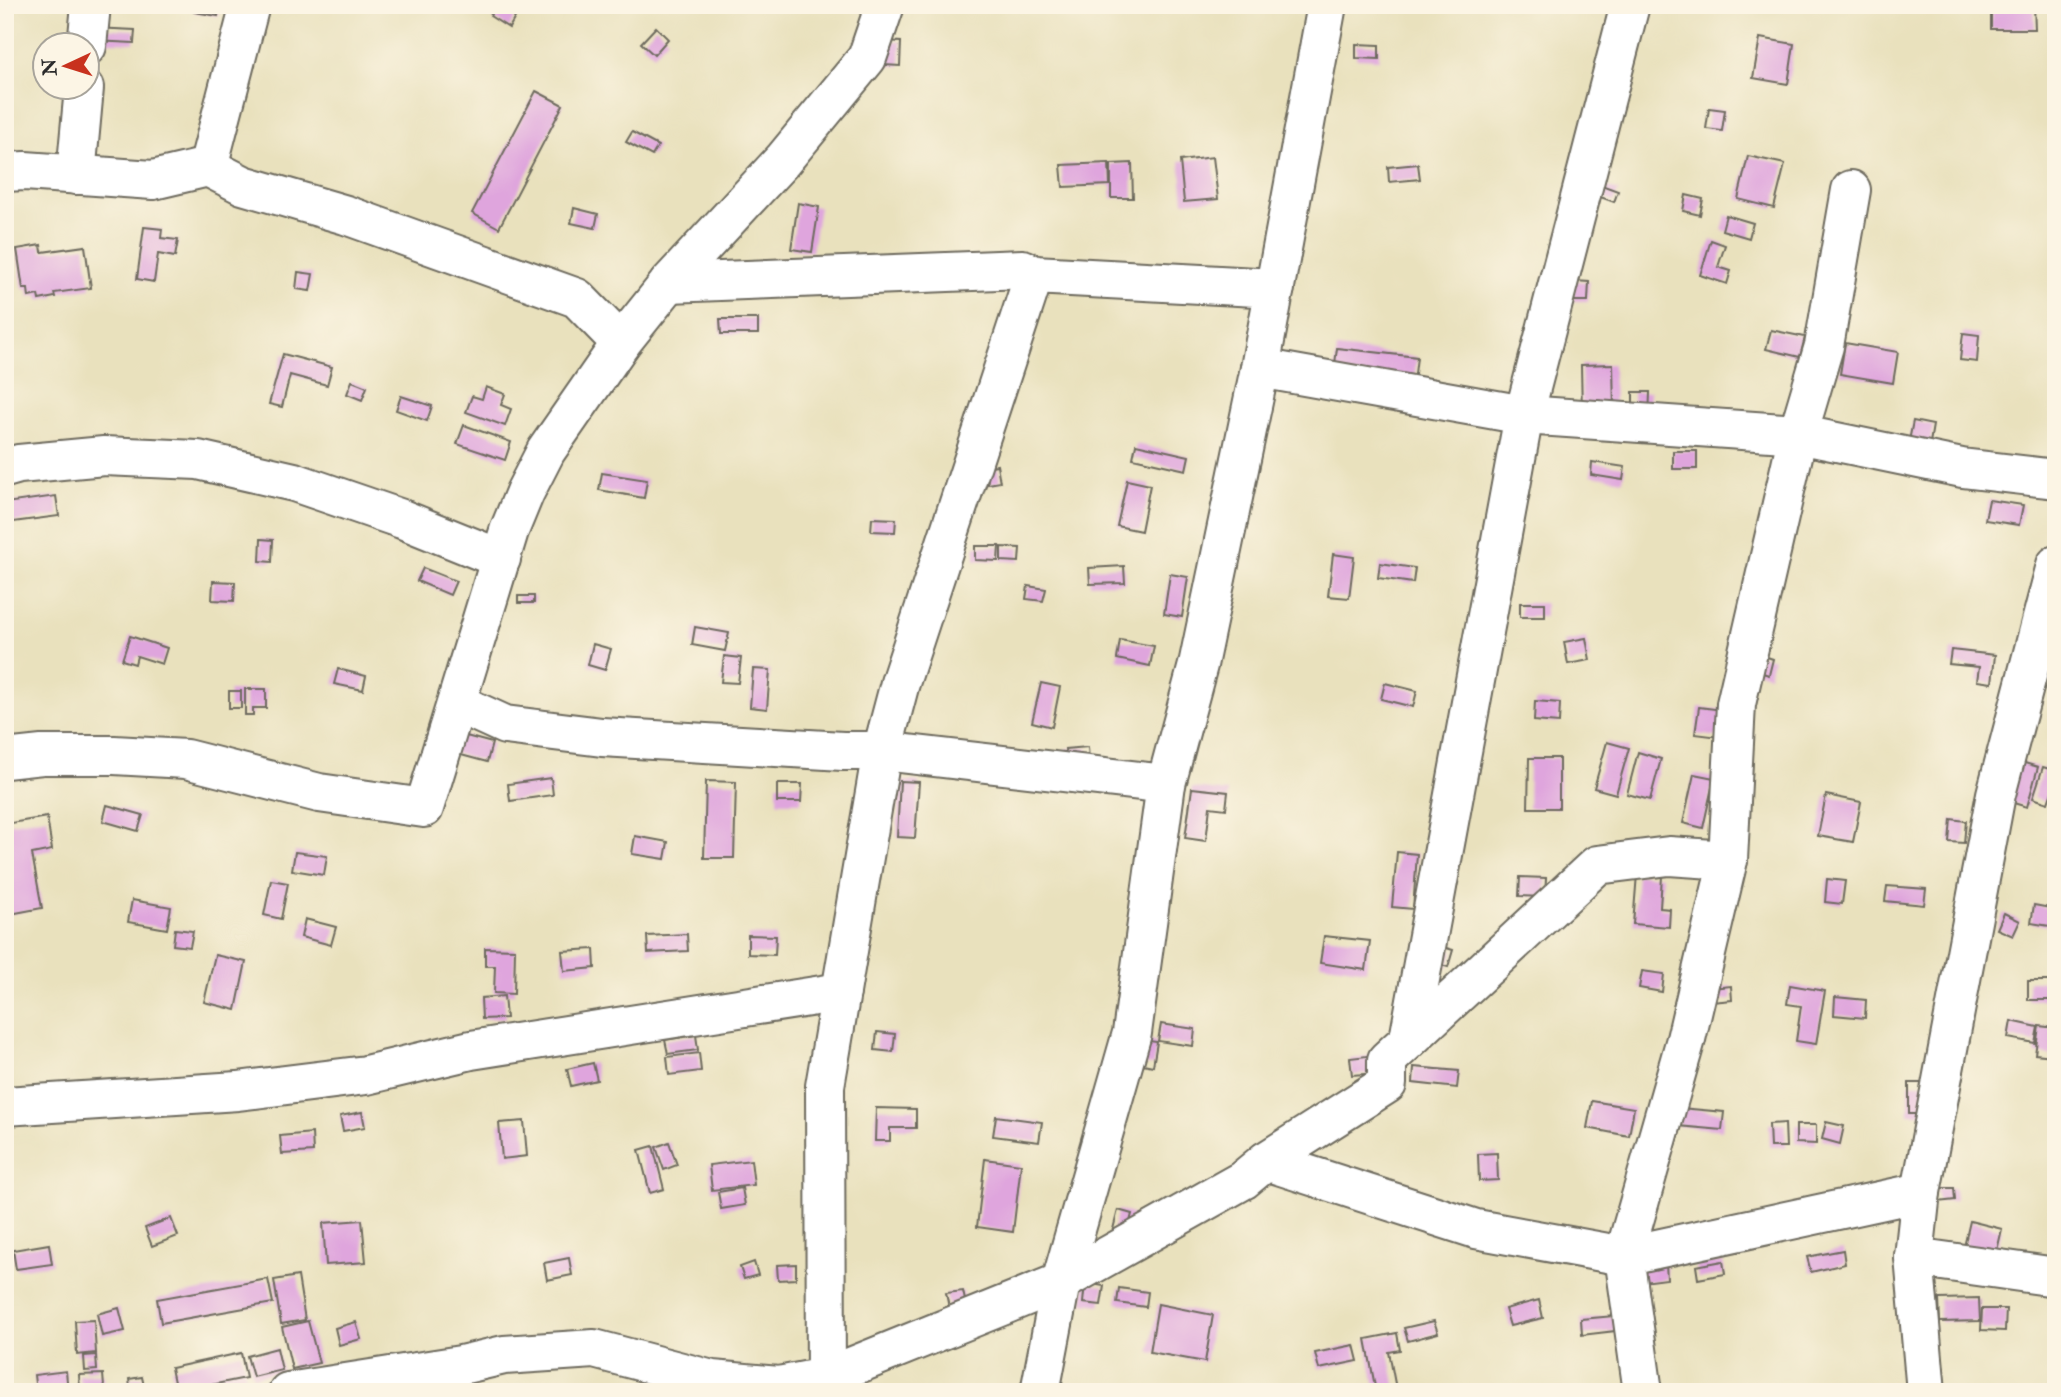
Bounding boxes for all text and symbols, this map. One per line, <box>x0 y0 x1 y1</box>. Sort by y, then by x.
north arrow <box>32 32 102 102</box>
text: N <box>37 57 63 77</box>

